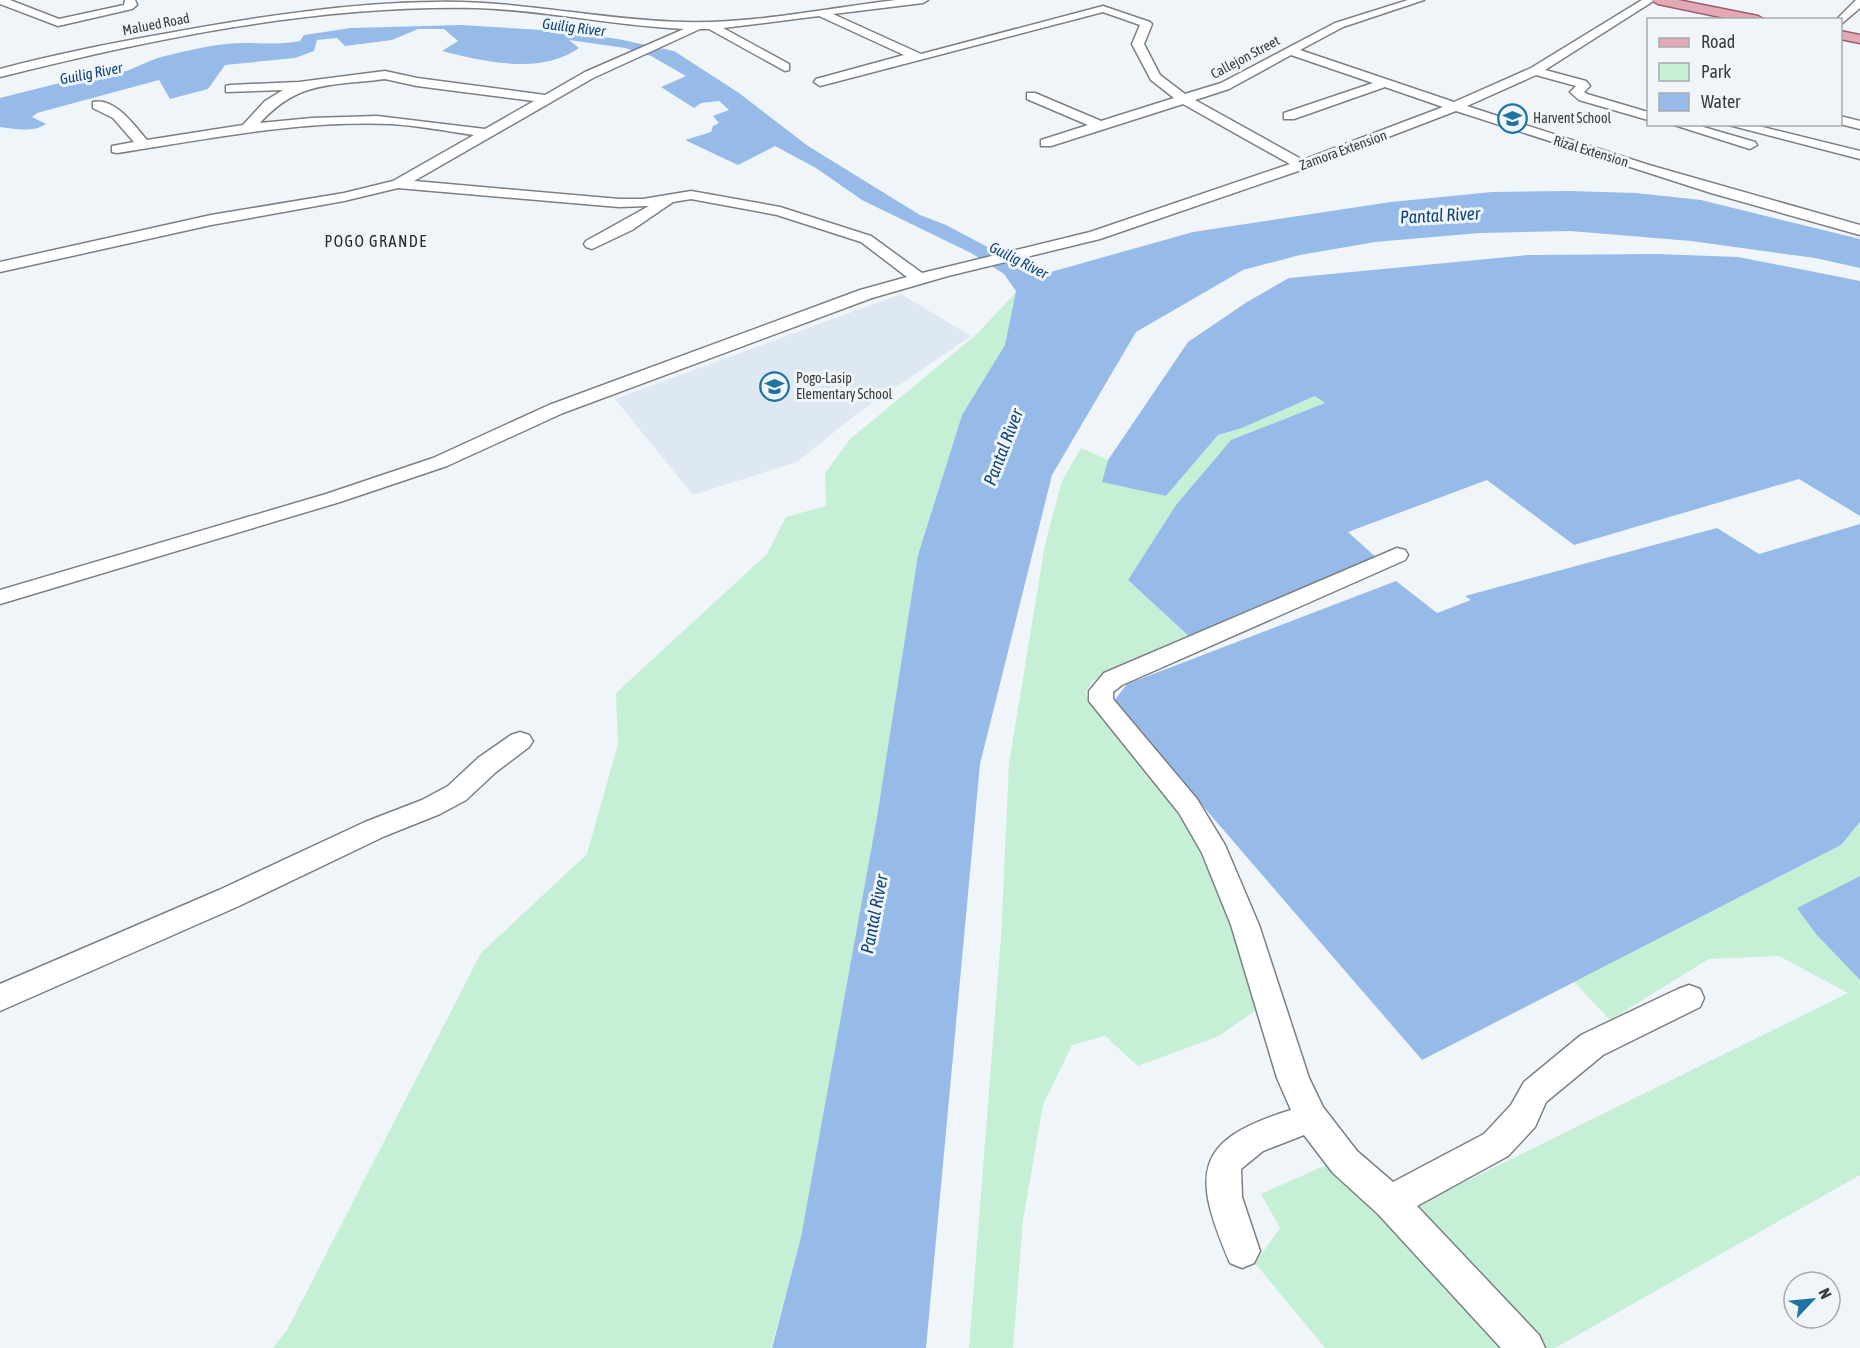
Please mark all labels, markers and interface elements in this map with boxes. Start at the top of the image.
street label: Malued Road [121,10,191,38]
water label: Guilig River [541,15,607,39]
legend [1647,18,1842,126]
text: Road [1701,31,1735,52]
street label: Callejon Street [1208,32,1282,82]
water label: Guilig River [58,58,124,87]
text: Park [1701,61,1731,82]
text: Water [1701,91,1741,112]
school or university icon: Harvent School [1496,102,1528,134]
place label: Harvent School [1533,110,1612,126]
street label: Zamora Extension [1297,127,1389,173]
street label: Rizal Extension [1552,132,1630,170]
water label: Pantal River [1399,202,1481,228]
district label: POGO GRANDE [324,232,428,250]
water label: Guilig River [987,238,1052,282]
school or university icon: Pogo-Lasip Elementary School [759,370,791,402]
place label: Pogo-Lasip Elementary School [796,370,892,402]
water label: Pantal River [979,405,1027,488]
water label: Pantal River [856,872,892,955]
north arrow [1782,1270,1842,1330]
text: N [1815,1285,1836,1302]

